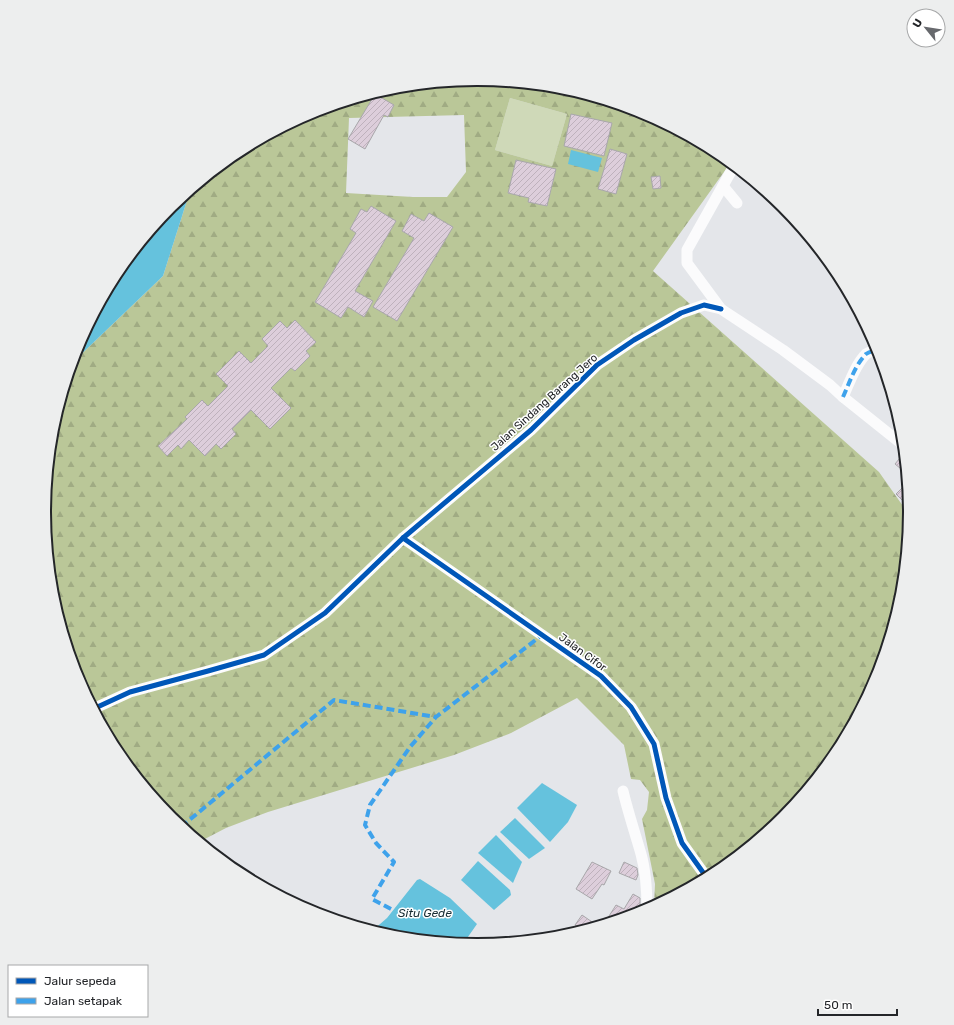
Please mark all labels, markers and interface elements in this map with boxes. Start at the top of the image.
north arrow [906,8,946,48]
text: U [910,17,925,30]
street label: Jalan Sindang Barang Jero [488,351,600,454]
street label: Jalan Cifor [556,631,610,675]
water label: Situ Gede [398,906,452,920]
legend [8,965,148,1017]
text: Jalur sepeda [44,974,116,988]
scale bar [818,991,897,1017]
text: Jalan setapak [44,994,123,1008]
text: 50 m [824,998,852,1012]

